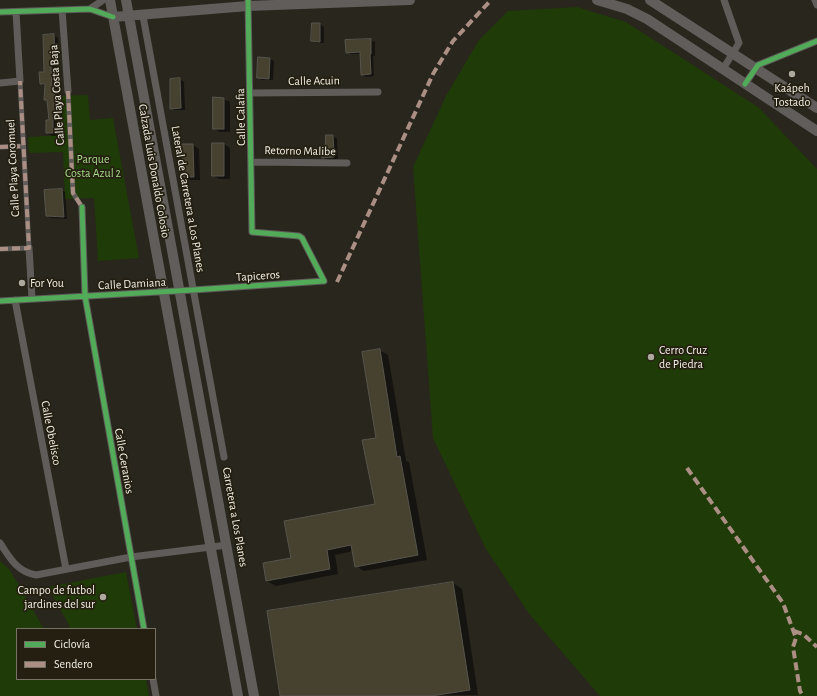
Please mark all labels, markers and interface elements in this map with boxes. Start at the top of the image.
street label: Calle Playa Costa Baja [46,44,68,146]
marker: Kaápeh Tostado [787,69,797,79]
street label: Calle Acuin [288,73,340,89]
place label: Kaápeh Tostado [774,81,810,109]
street label: Calle Calafia [233,88,249,146]
street label: Calzada Luis Donaldo Colosio [135,103,173,239]
street label: Calle Playa Coromuel [3,119,23,217]
street label: Lateral de Carretera a Los Planes [168,125,208,273]
street label: Retorno Malibe [264,143,336,159]
park label: Parque Costa Azul 2 [65,152,121,180]
street label: Tapiceros [236,267,280,285]
street label: Calle Damiana [98,275,166,293]
place label: For You [30,276,64,290]
marker: For You [17,278,27,288]
place label: Cerro Cruz de Piedra [659,343,707,371]
marker: Cerro Cruz de Piedra [646,352,656,362]
street label: Calle Obelisco [38,400,64,466]
street label: Calle Geranios [111,427,137,495]
street label: Carretera a Los Planes [219,466,251,568]
place label: Campo de futbol jardines del sur [17,583,95,611]
marker: Campo de futbol jardines del sur [98,592,108,602]
legend [16,628,156,680]
text: Ciclovía [54,638,90,650]
text: Sendero [54,658,93,670]

